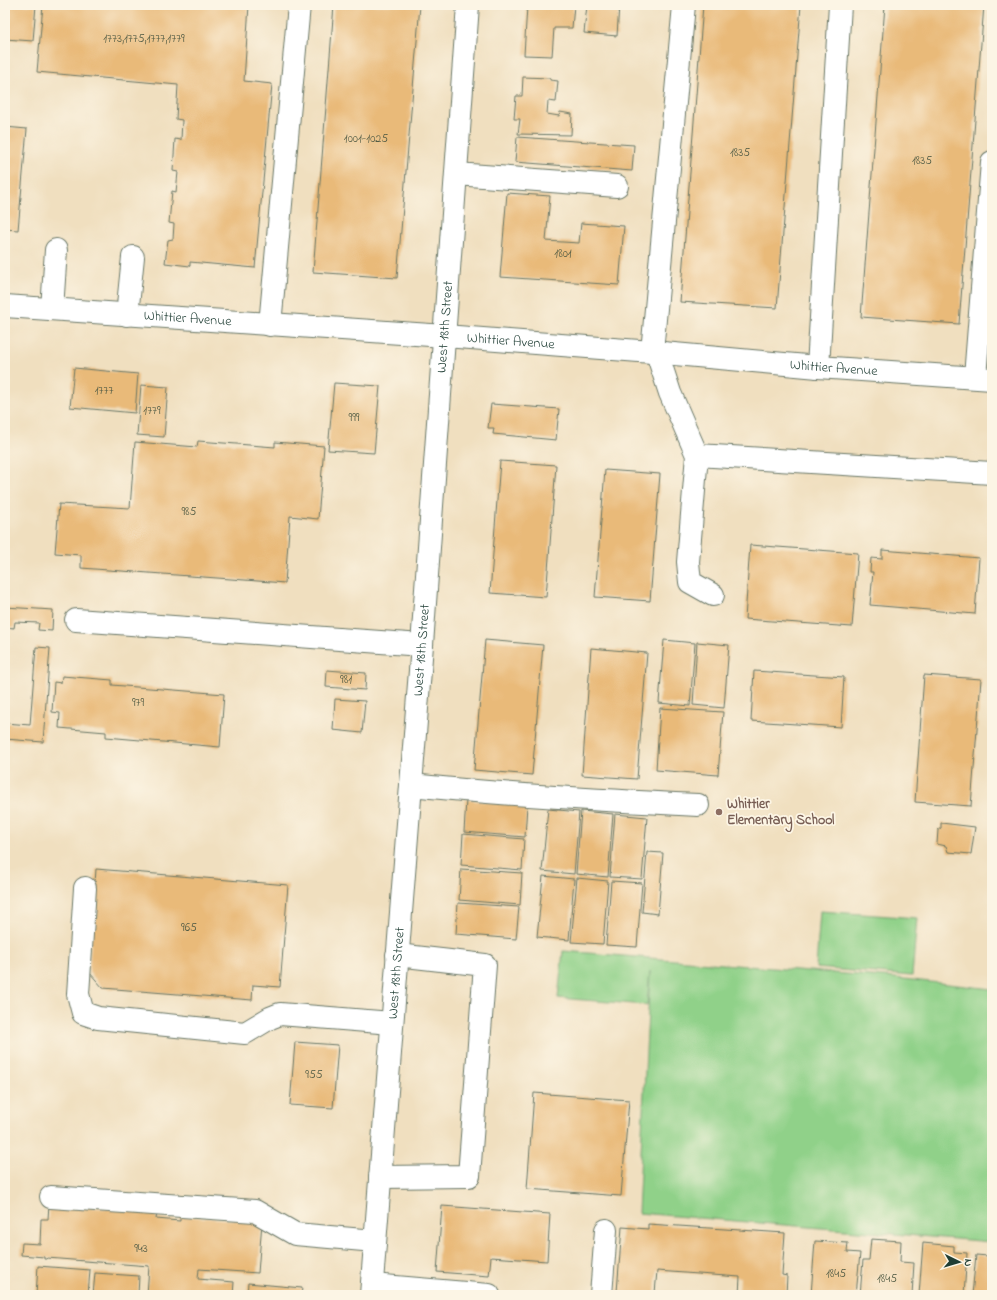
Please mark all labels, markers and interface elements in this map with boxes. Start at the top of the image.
house number: 1773,1775,1777,1779 [103,30,185,48]
house number: 1001-1025 [344,130,388,148]
house number: 1835 [730,144,750,162]
house number: 1835 [912,152,932,170]
house number: 1801 [554,245,572,263]
street label: West 18th Street [431,280,459,374]
street label: Whittier Avenue [143,305,233,332]
street label: Whittier Avenue [466,327,556,355]
street label: Whittier Avenue [789,354,879,382]
house number: 1777 [95,382,113,400]
house number: 1779 [143,402,161,420]
house number: 999 [349,409,360,427]
house number: 985 [182,503,197,521]
street label: West 18th Street [408,603,435,697]
house number: 981 [340,671,352,689]
house number: 979 [132,694,144,712]
place label: Whittier Elementary School [727,794,835,833]
marker: Whittier Elementary School [714,807,724,817]
house number: 965 [181,919,197,937]
street label: West 18th Street [382,926,410,1020]
house number: 955 [305,1066,323,1084]
house number: 943 [134,1240,148,1258]
north arrow [939,1242,979,1282]
text: N [960,1258,976,1267]
house number: 1845 [826,1265,846,1283]
house number: 1845 [877,1270,897,1288]

